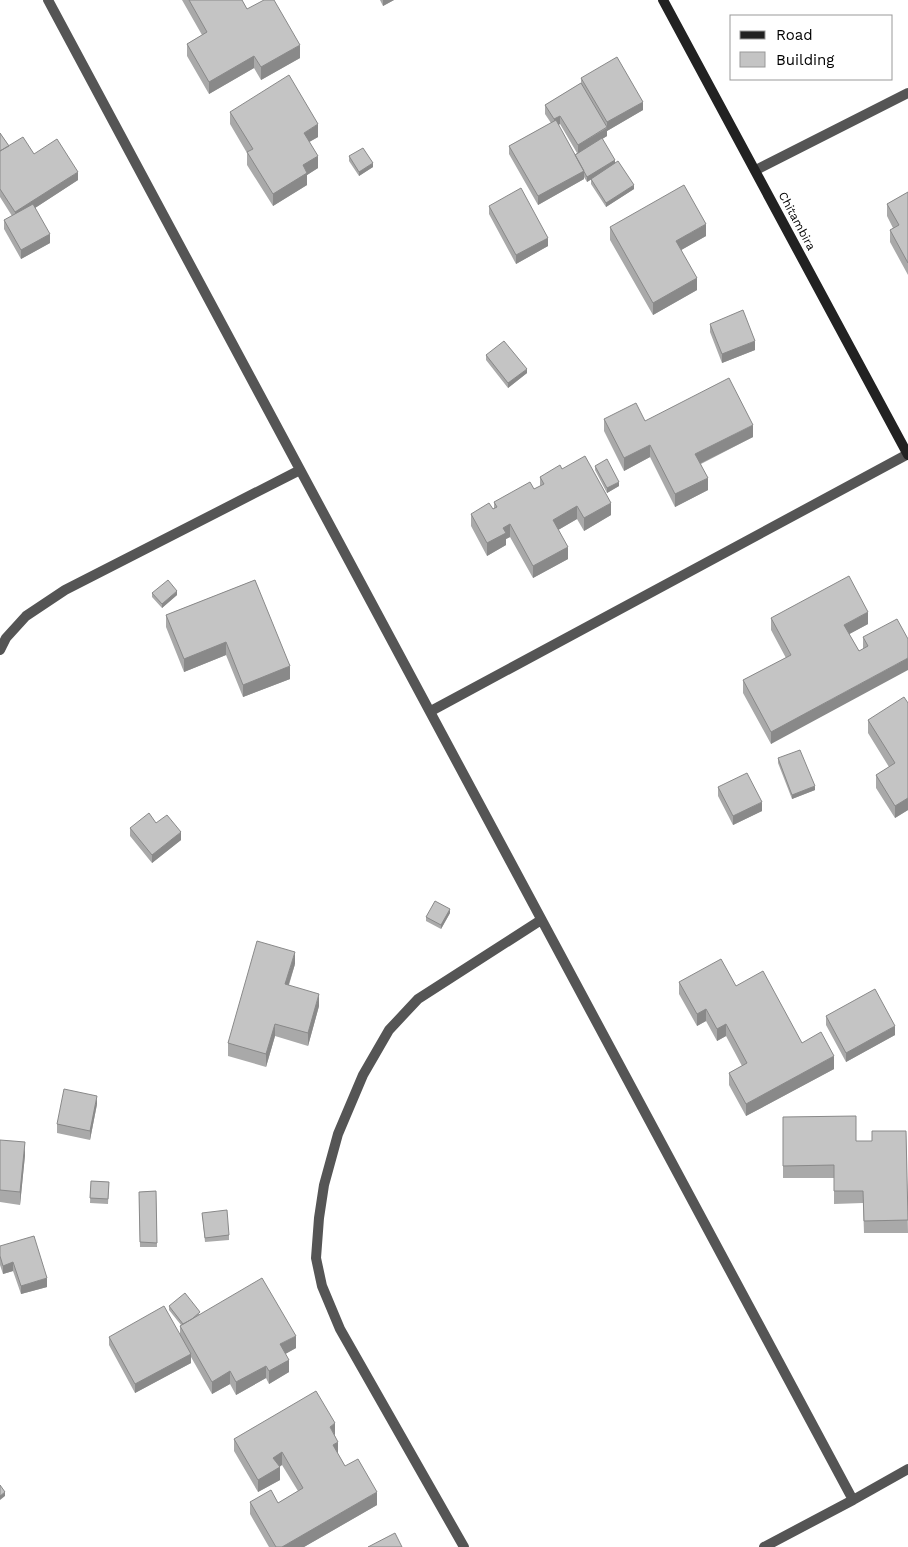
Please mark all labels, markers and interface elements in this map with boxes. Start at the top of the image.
legend [730,15,893,80]
text: Road [776,26,813,44]
text: Building [776,51,834,69]
street label: Chitambira [776,189,818,253]

